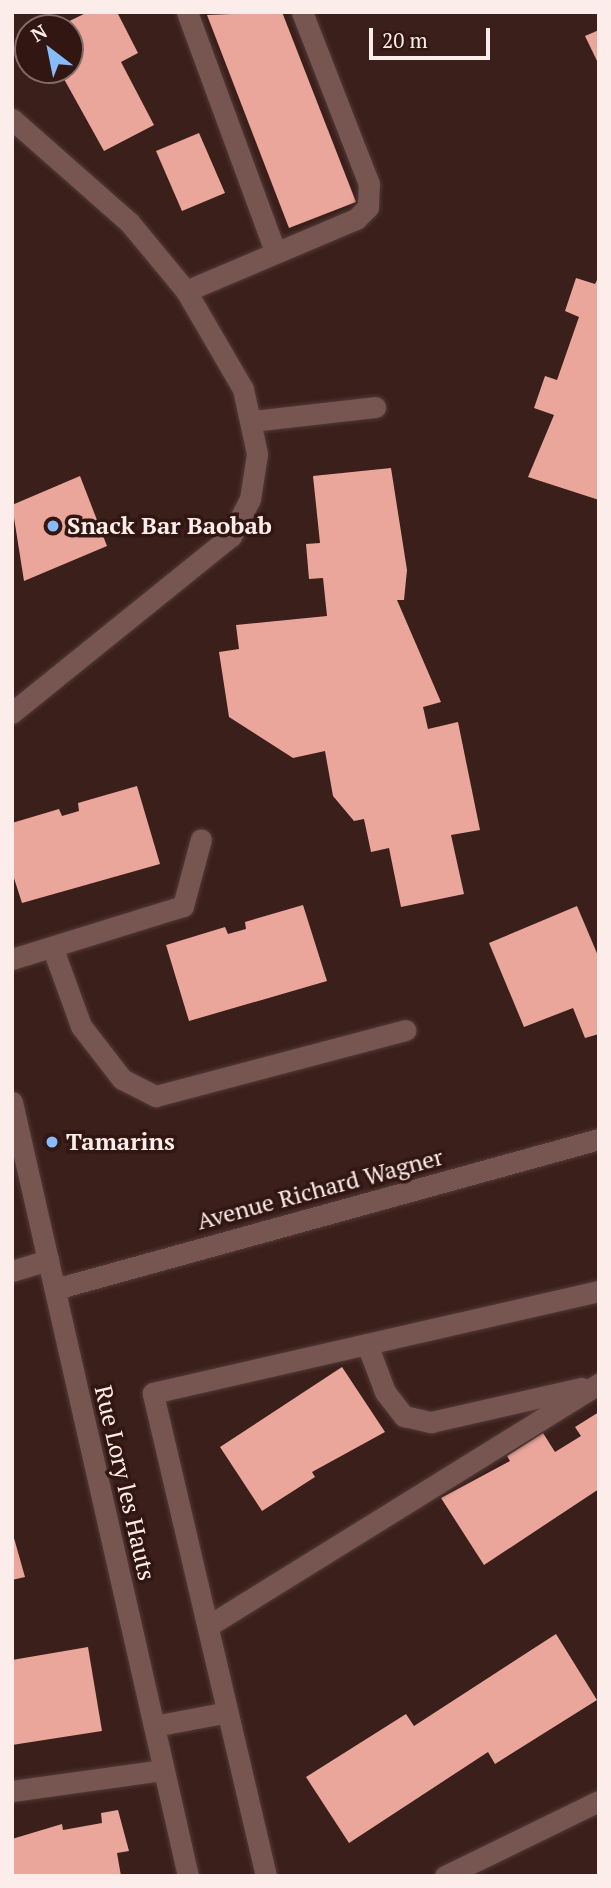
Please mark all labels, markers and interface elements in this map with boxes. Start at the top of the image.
north arrow [14,14,84,84]
scale bar [373,14,494,58]
text: N [26,18,51,47]
text: 20 m [382,26,428,54]
place label: Snack Bar Baobab [67,512,272,540]
marker: Snack Bar Baobab [45,518,61,534]
place label: Tamarins [66,1128,175,1156]
marker: Tamarins [44,1134,60,1150]
street label: Avenue Richard Wagner [194,1142,446,1236]
street label: Rue Lory les Hauts [89,1383,161,1583]

